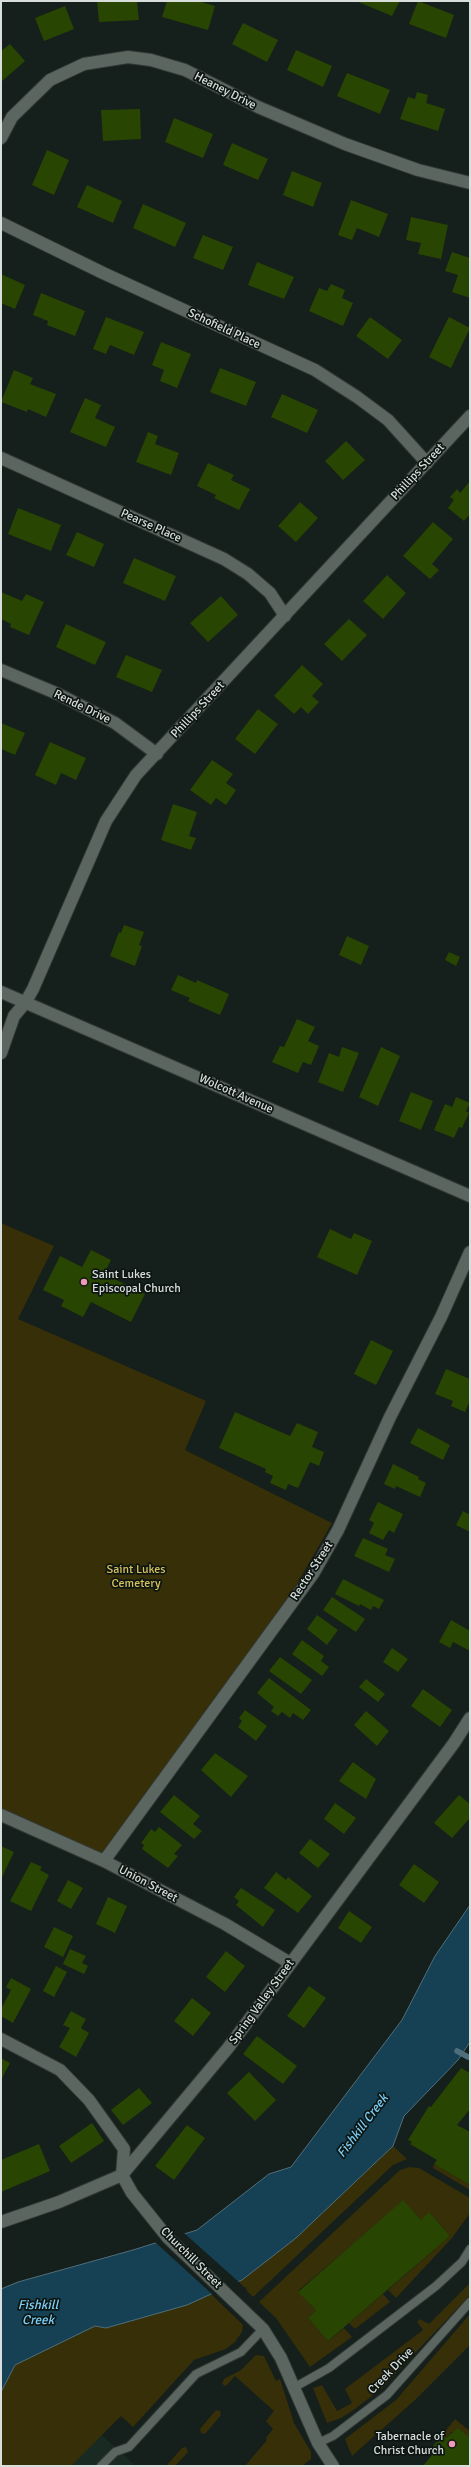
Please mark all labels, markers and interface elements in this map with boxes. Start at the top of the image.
street label: Heaney Drive [192,69,258,113]
street label: Schofield Place [185,306,263,352]
street label: Phillips Street [388,441,448,503]
street label: Pearse Place [118,506,184,546]
street label: Phillips Street [168,679,228,741]
street label: Rende Drive [51,687,113,727]
street label: Wolcott Avenue [197,1071,275,1117]
place label: Saint Lukes Episcopal Church [92,1268,181,1296]
marker: Saint Lukes Episcopal Church [79,1277,89,1287]
street label: Rector Street [288,1539,336,1603]
park label: Saint Lukes Cemetery [107,1563,165,1591]
street label: Union Street [116,1862,180,1906]
street label: Spring Valley Street [226,1957,298,2047]
water label: Fishkill Creek [334,2091,392,2161]
street label: Churchill Street [157,2224,225,2292]
water label: Fishkill Creek [18,2298,58,2329]
street label: Creek Drive [365,2345,417,2397]
place label: Tabernacle of Christ Church [374,2430,444,2458]
marker: Tabernacle of Christ Church [447,2439,457,2449]

